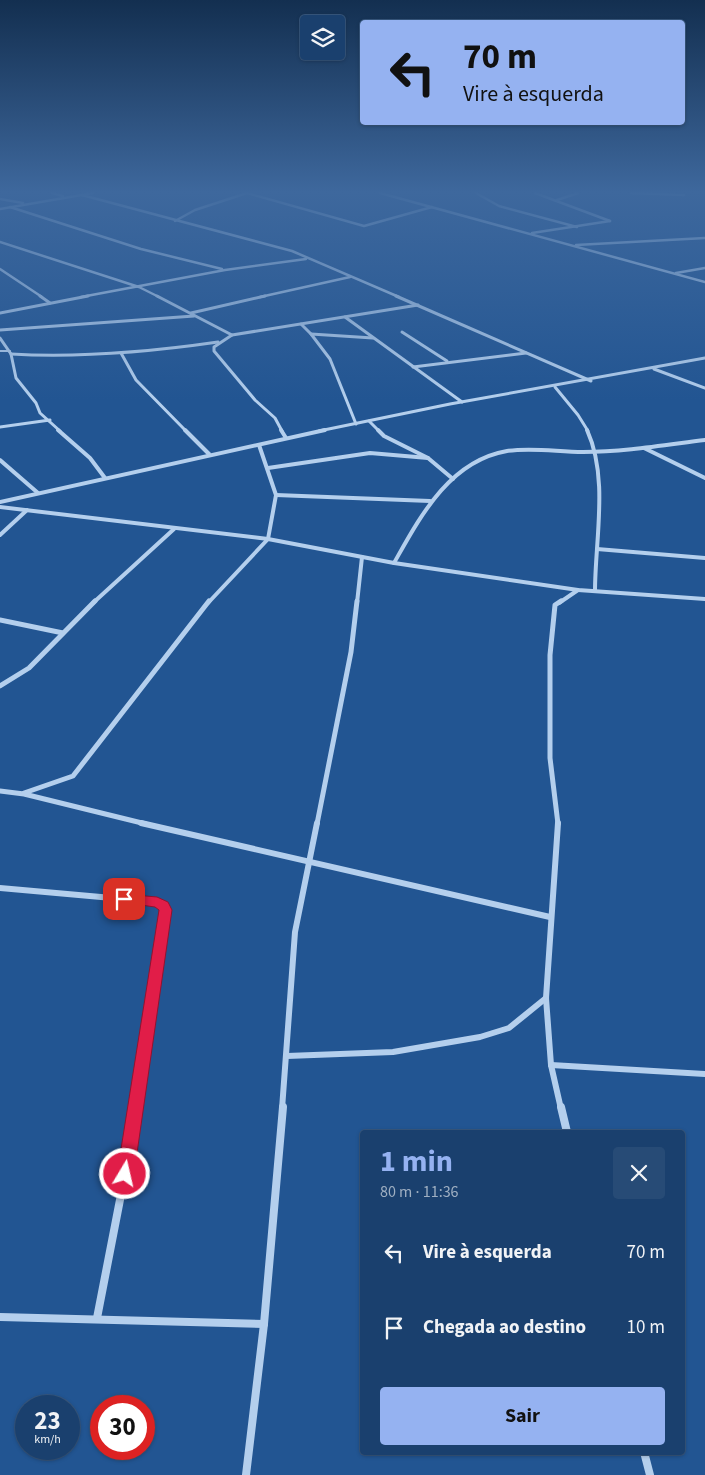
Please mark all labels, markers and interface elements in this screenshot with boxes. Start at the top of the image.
map controls [300,15,345,60]
button: layers [300,15,345,60]
text: 70 m [463,32,537,82]
icon: left [380,40,445,105]
text: Vire à esquerda [463,78,604,110]
pin [103,878,145,920]
icon: arrive [110,885,138,913]
text: 1 min [380,1140,453,1183]
position arrow [98,1147,150,1199]
button: close [613,1147,665,1199]
text: 80 m · 11:36 [380,1181,459,1203]
icon: left [380,1239,408,1267]
text: Vire à esquerda [423,1239,552,1266]
text: 70 m [627,1239,665,1266]
icon: arrive [380,1314,408,1342]
text: Chegada ao destino [423,1314,586,1341]
text: 10 m [627,1314,665,1341]
button: Sair [380,1387,665,1445]
speed limit sign: 30 [90,1395,155,1460]
text: 23 [34,1403,61,1439]
text: km/h [34,1431,61,1448]

